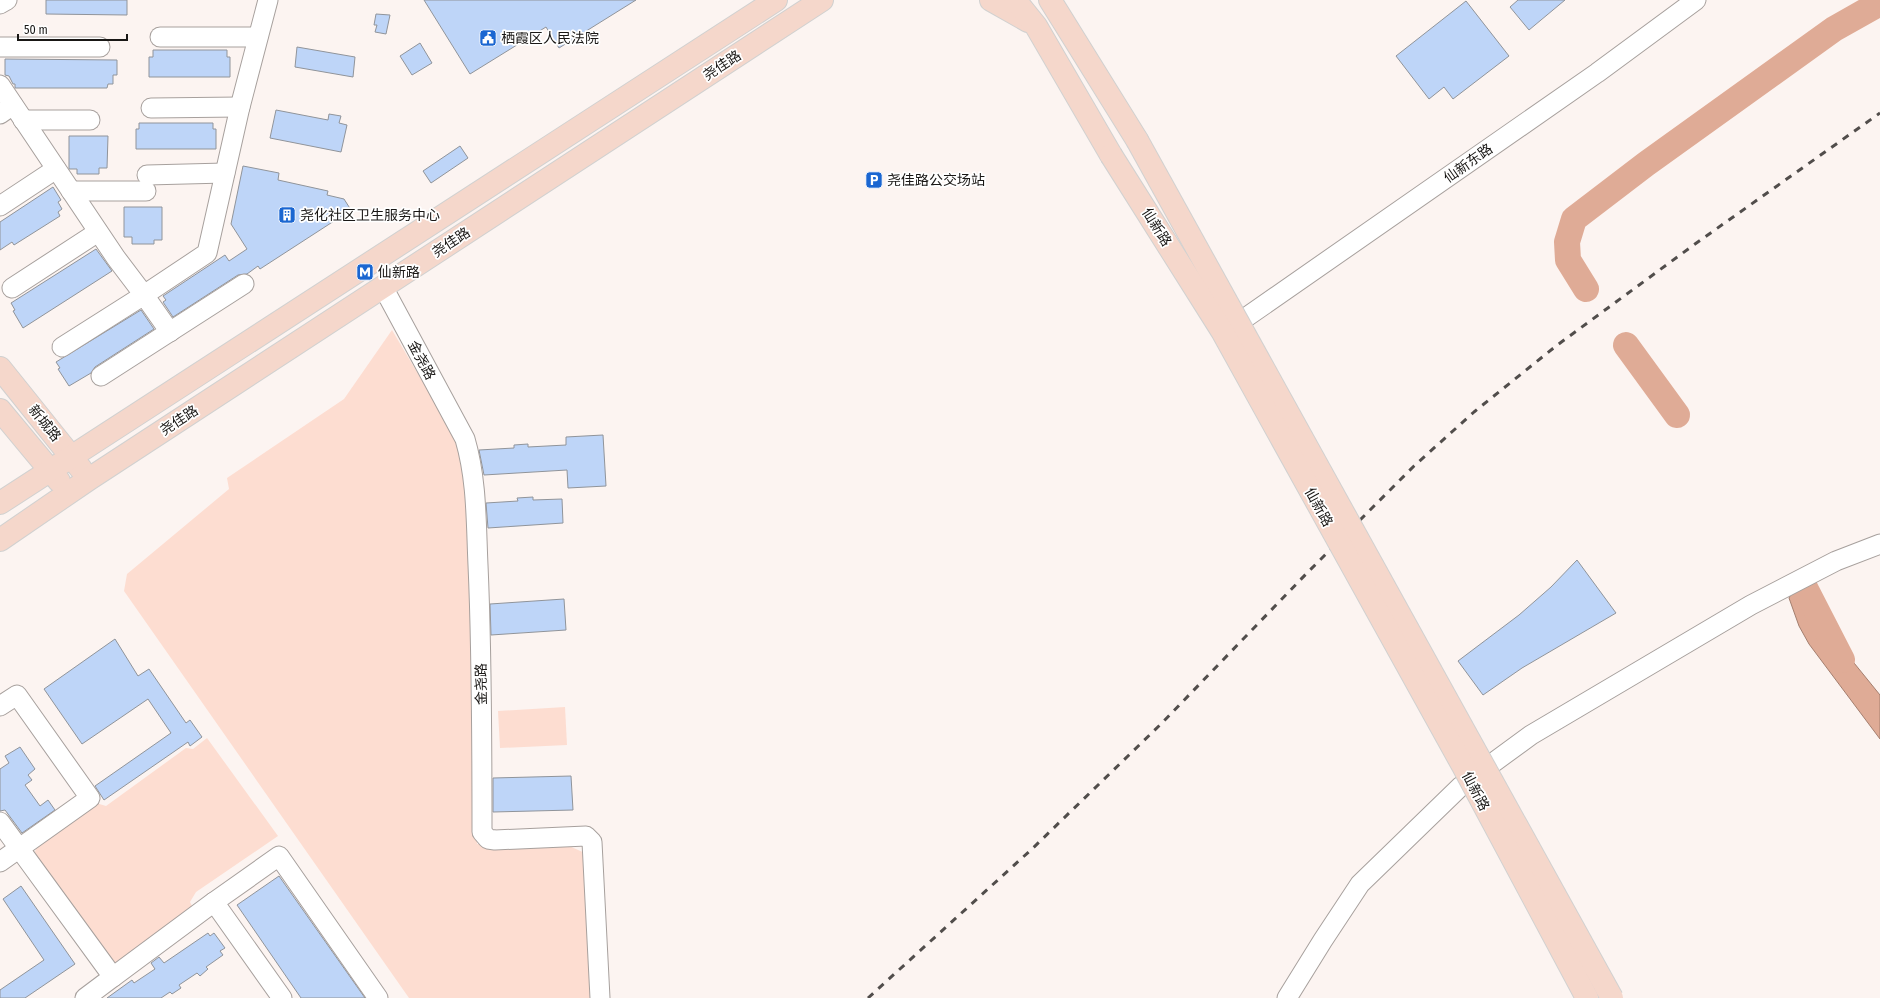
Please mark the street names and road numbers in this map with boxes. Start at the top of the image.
street label: 尧佳路 [700,47,745,84]
street label: 仙新东路 [1440,140,1496,186]
street label: 仙新路 [1138,205,1175,250]
street label: 尧佳路 [429,224,474,261]
street label: 金尧路 [404,338,439,383]
street label: 新城路 [25,402,64,445]
street label: 尧佳路 [157,402,202,439]
street label: 仙新路 [1301,485,1336,530]
street label: 金尧路 [473,663,490,705]
street label: 仙新路 [1458,769,1493,814]

